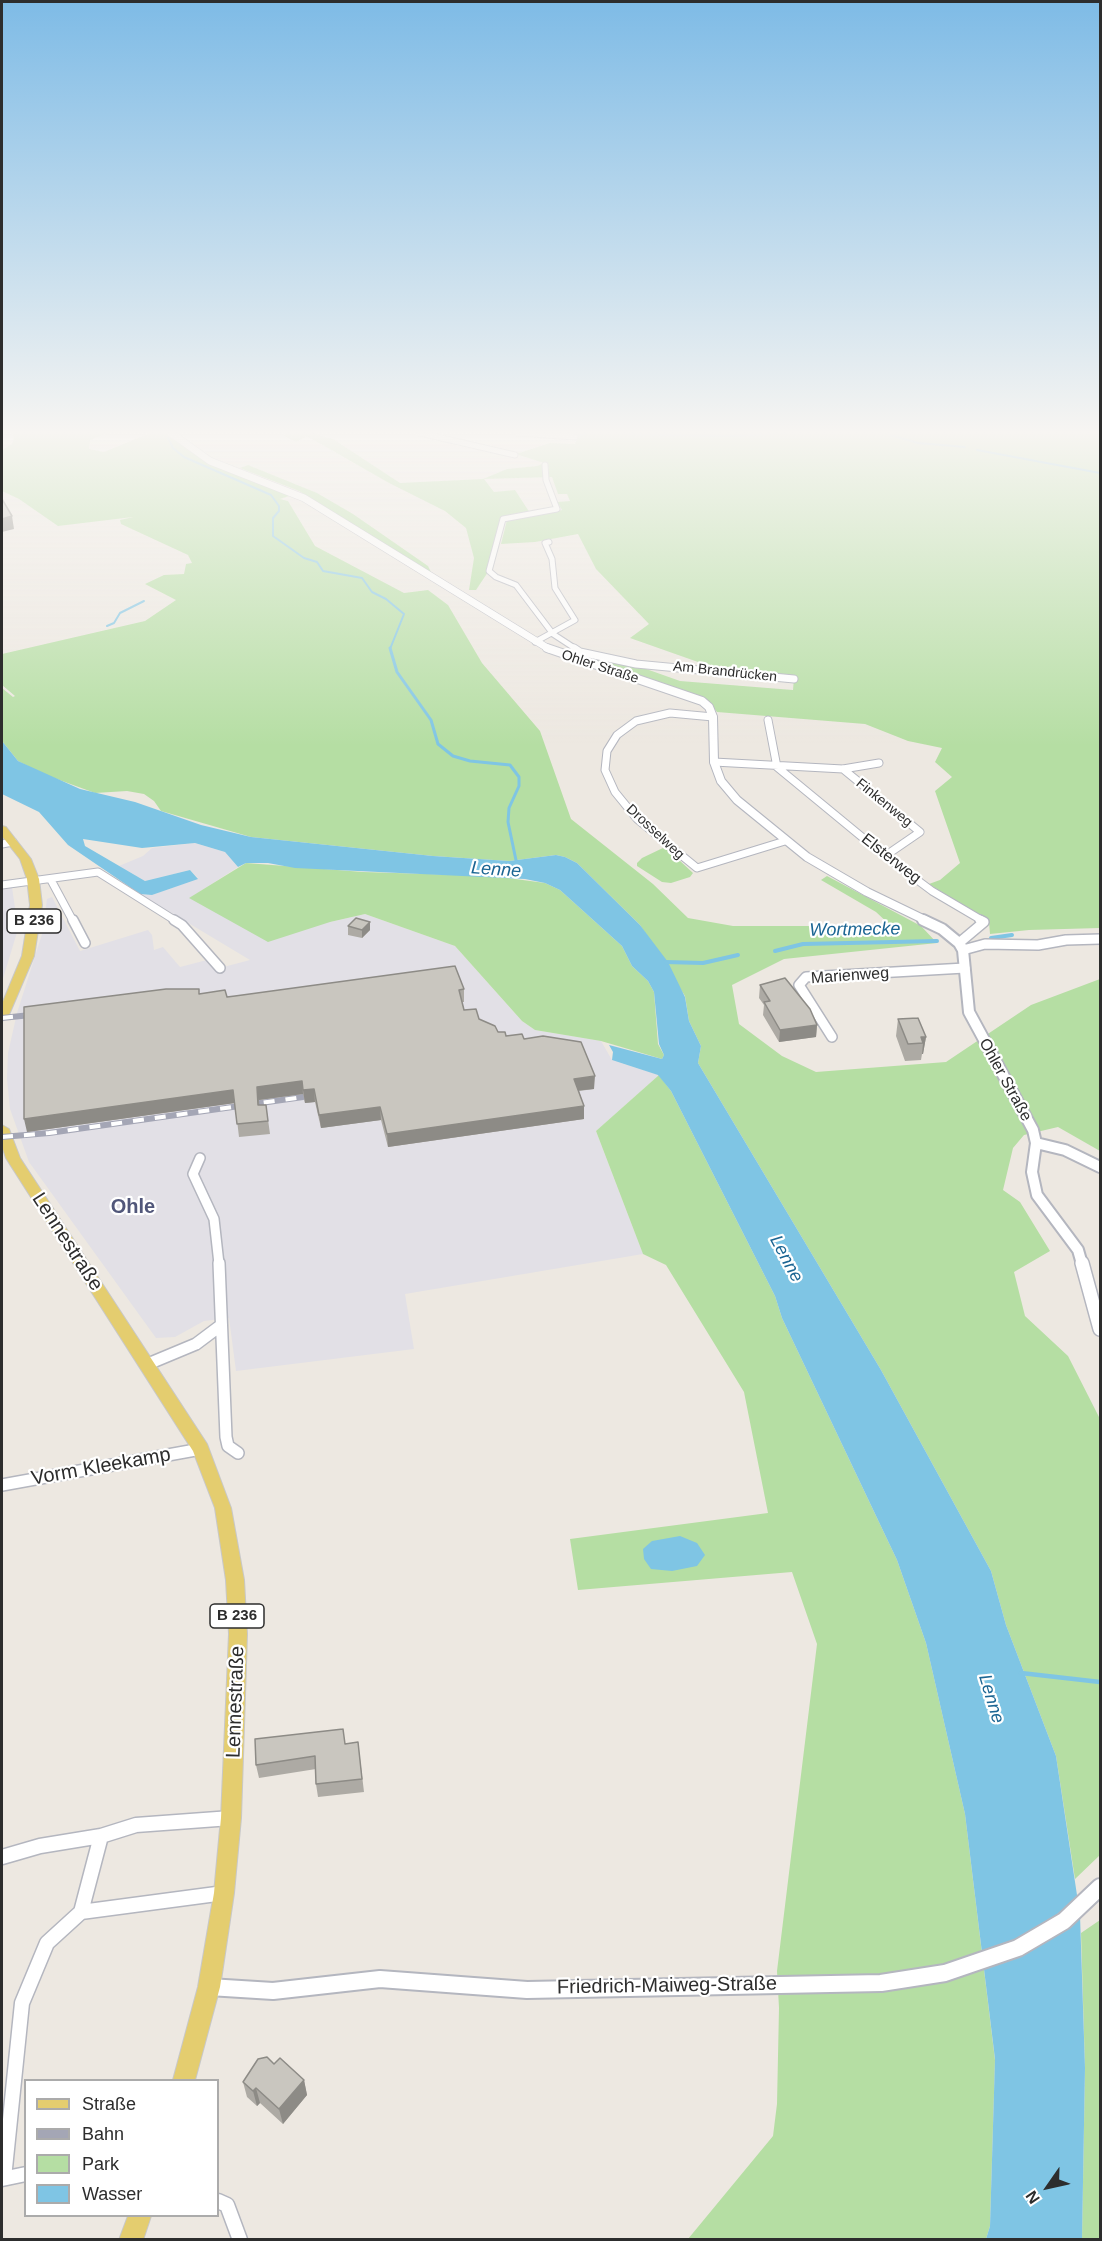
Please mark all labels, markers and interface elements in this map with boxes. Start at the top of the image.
street label: Ohler Straße [559,647,641,687]
street label: Am Brandrücken [672,658,778,686]
street label: Finkenweg [852,775,916,831]
street label: Drosselweg [623,801,687,863]
street label: Elsterweg [857,830,925,888]
water label: Lenne [470,857,522,883]
road number: B 236 [7,909,61,933]
water label: Wortmecke [809,918,901,942]
street label: Marienweg [810,964,890,988]
street label: Ohler Straße [974,1035,1036,1125]
street label: Lennestraße [26,1188,108,1296]
district label: Ohle [111,1195,155,1219]
water label: Lenne [765,1232,807,1286]
street label: Vorm Kleekamp [29,1443,173,1491]
road number: B 236 [210,1604,264,1628]
street label: Lennestraße [222,1645,250,1759]
water label: Lenne [973,1672,1009,1726]
street label: Friedrich-Maiweg-Straße [557,1972,777,2000]
legend [24,2079,219,2217]
text: Straße [82,2094,136,2114]
text: Bahn [82,2124,124,2144]
text: Park [82,2154,119,2174]
north arrow [1018,2157,1078,2217]
text: Wasser [82,2184,142,2204]
text: N [1022,2188,1043,2207]

